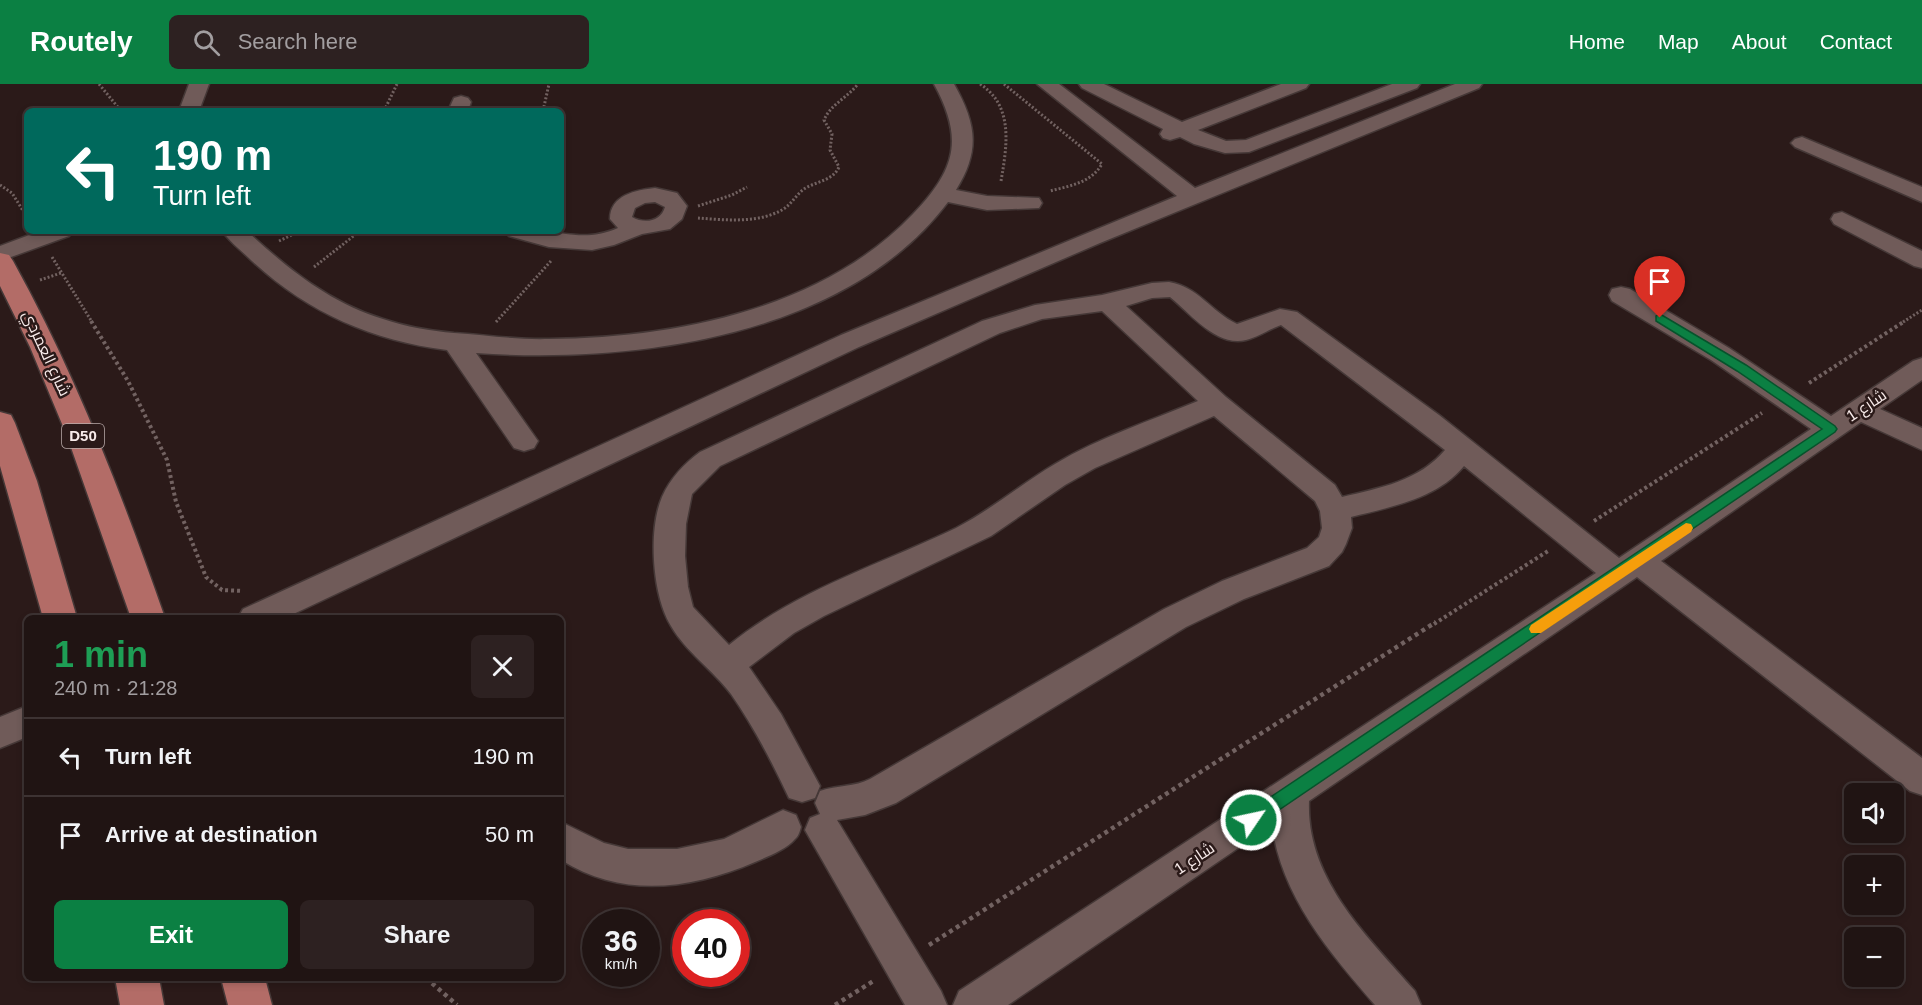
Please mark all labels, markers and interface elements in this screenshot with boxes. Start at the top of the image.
search box [169,15,589,69]
text: Routely [30,26,133,57]
icon: search [190,26,223,59]
text: Search here [238,29,358,54]
text: Home [1569,30,1625,53]
text: Map [1658,30,1699,53]
text: About [1732,30,1787,53]
text: Contact [1820,30,1892,53]
icon: left [54,132,132,210]
text: 190 m [153,132,272,179]
text: Turn left [153,181,251,211]
pin [1634,256,1685,318]
icon: arrive [1643,265,1676,298]
street label: شارع العمردي [15,308,74,401]
street label: شارع 1 [1843,386,1891,427]
road number: D50 [62,424,104,448]
text: 1 min [54,634,148,675]
button: close [471,635,534,698]
text: 240 m · 21:28 [54,677,177,699]
icon: left [54,741,87,774]
text: Turn left [105,744,191,769]
text: 190 m [473,744,534,769]
map controls [1844,783,1904,987]
button: sound [1844,783,1904,843]
position arrow [1219,788,1283,852]
icon: arrive [54,819,87,852]
text: Arrive at destination [105,822,318,847]
text: 50 m [485,822,534,847]
street label: شارع 1 [1171,839,1219,880]
button: + [1844,855,1904,915]
button: Exit [54,900,288,969]
button: Share [300,900,534,969]
speed limit sign: 40 [672,909,750,987]
text: 36 [604,924,638,957]
button: − [1844,927,1904,987]
text: km/h [605,955,637,972]

